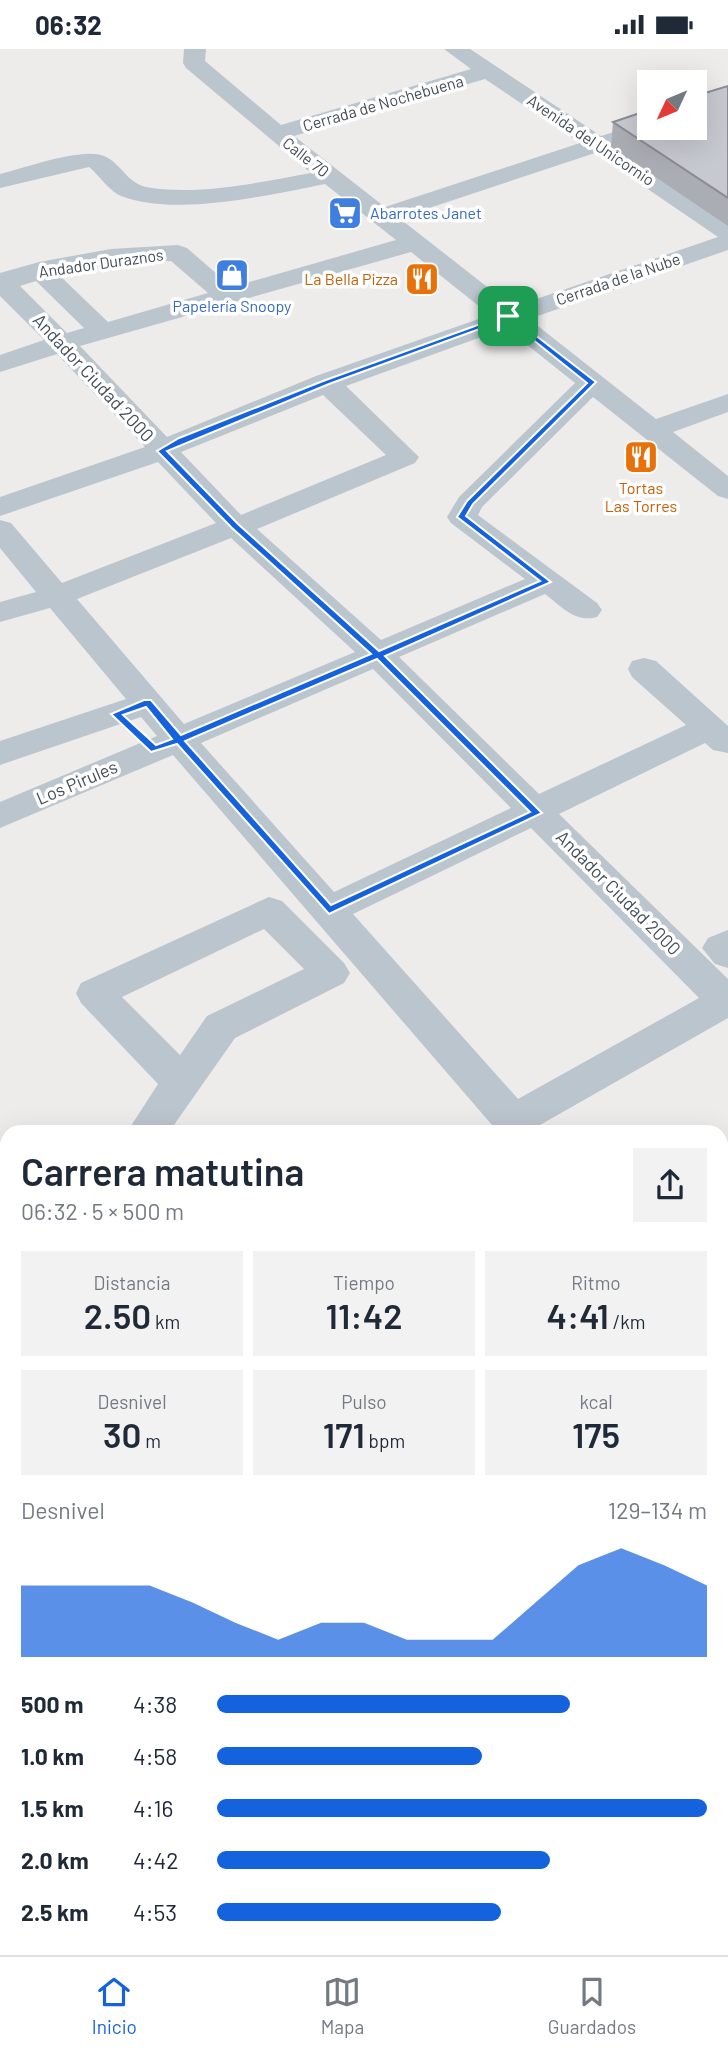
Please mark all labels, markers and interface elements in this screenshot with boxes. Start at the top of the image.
text: 06:32 [35,9,102,40]
street label: Cerrada de Nochebuena [300,70,465,135]
north arrow [637,70,707,140]
map controls [637,70,707,140]
street label: Avenida del Unicornio [524,90,659,189]
street label: Calle 70 [279,133,333,181]
supermarket icon: Abarrotes Janet [326,194,364,232]
place label: Abarrotes Janet [370,203,482,222]
street label: Andador Duraznos [37,244,165,281]
street label: Cerrada de la Nube [553,248,682,309]
shop icon: Papelería Snoopy [213,256,251,294]
restaurant icon: La Bella Pizza [403,260,441,298]
place label: La Bella Pizza [304,269,398,288]
pin [478,286,538,346]
place label: Papelería Snoopy [172,296,292,315]
icon: arrive [489,297,527,335]
street label: Andador Ciudad 2000 [29,309,159,446]
restaurant icon: Tortas Las Torres [622,438,660,476]
place label: Tortas Las Torres [605,478,677,515]
street label: Los Pirules [33,755,120,809]
street label: Andador Ciudad 2000 [552,825,686,959]
text: Carrera matutina [21,1148,304,1194]
button: share [633,1148,707,1222]
text: 06:32 · 5 × 500 m [21,1197,184,1225]
text: Distancia [94,1271,170,1294]
text: Tiempo [333,1271,395,1294]
text: Ritmo [571,1271,621,1294]
text: 2.50 [84,1294,151,1336]
text: 11:42 [325,1294,403,1336]
text: 4:41 [546,1294,609,1336]
text: km [151,1310,180,1333]
text: /km [609,1310,646,1333]
text: Desnivel [97,1390,167,1413]
text: Pulso [341,1390,387,1413]
text: kcal [579,1390,613,1413]
text: 30 [103,1413,141,1455]
text: 171 [323,1413,365,1455]
text: 175 [572,1413,620,1455]
text: m [141,1429,161,1452]
text: bpm [365,1429,405,1452]
text: Desnivel [21,1496,105,1524]
text: 129–134 m [608,1496,707,1524]
text: 500 m [21,1690,83,1718]
text: 4:38 [133,1690,177,1718]
text: 1.0 km [21,1742,84,1770]
text: 4:58 [133,1742,177,1770]
text: 1.5 km [21,1794,84,1822]
text: 4:16 [133,1794,173,1822]
text: 2.0 km [21,1846,89,1874]
text: 4:42 [133,1846,178,1874]
text: 2.5 km [21,1898,89,1926]
text: 4:53 [133,1898,177,1926]
tab: Inicio [92,1973,137,2038]
tab: Mapa [321,1973,364,2038]
tab: Guardados [548,1973,636,2038]

